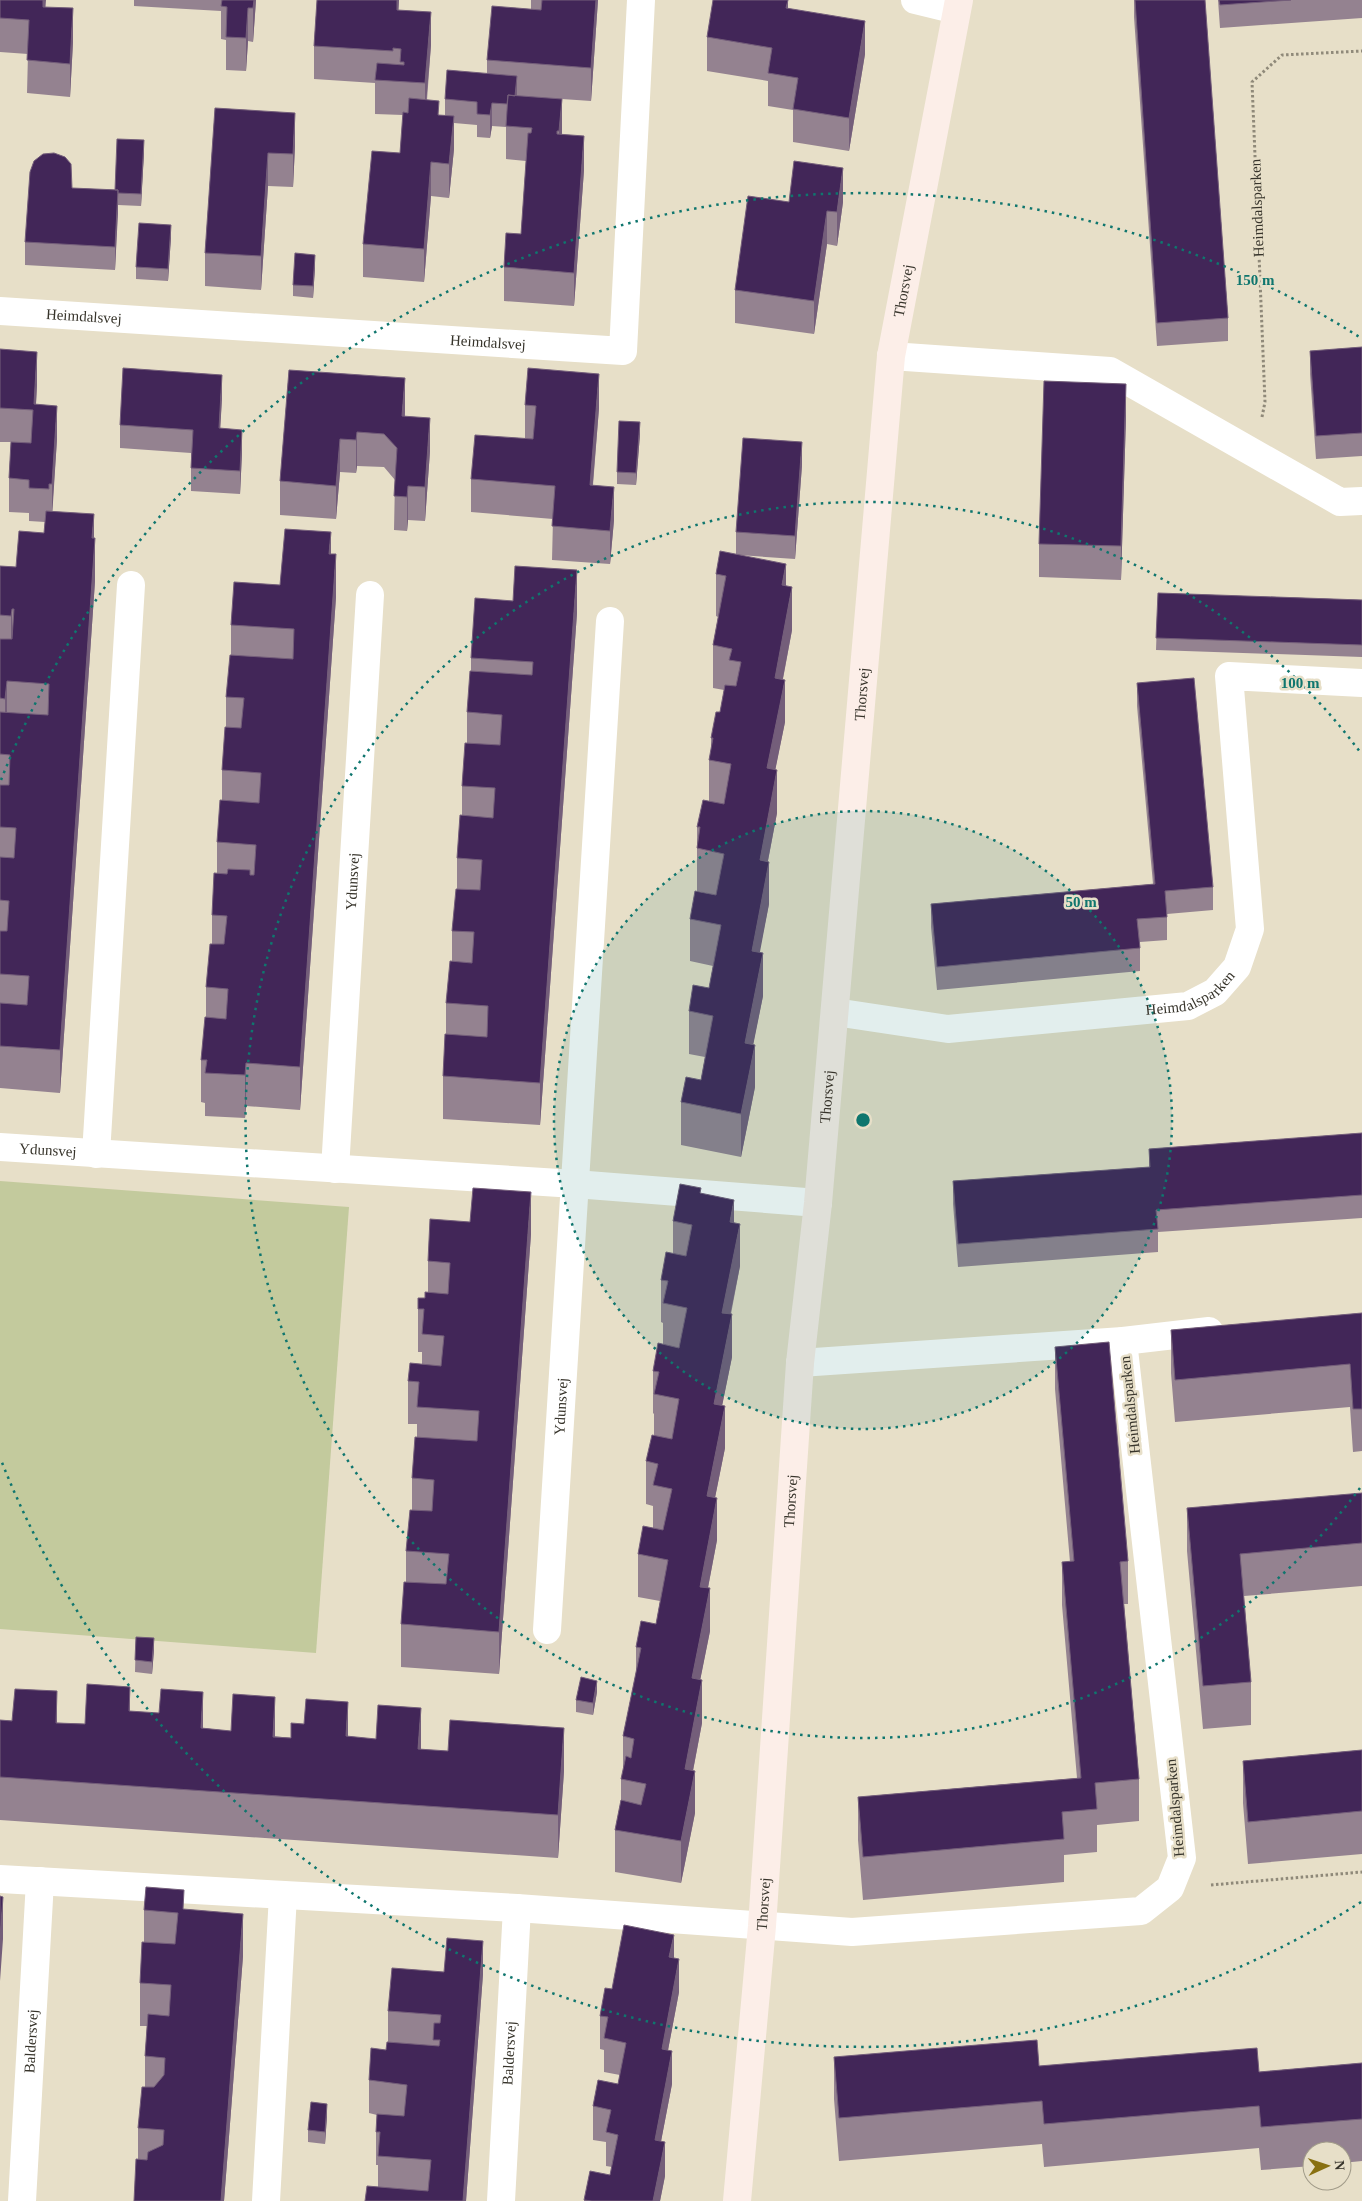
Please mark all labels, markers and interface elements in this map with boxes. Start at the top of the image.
street label: Heimdalsparken [1247,158,1267,257]
street label: Thorsvej [891,263,916,318]
text: 150 m [1236,272,1275,288]
street label: Heimdalsvej [45,306,122,327]
street label: Heimdalsvej [450,332,526,353]
street label: Thorsvej [852,667,872,722]
text: 100 m [1281,675,1320,691]
street label: Ydunsvej [343,852,362,911]
text: 50 m [1065,894,1097,910]
street label: Heimdalsparken [1145,967,1238,1018]
street label: Thorsvej [817,1070,837,1124]
centre of rings [854,1111,872,1129]
street label: Ydunsvej [19,1140,77,1160]
street label: Heimdalsparken [1117,1355,1143,1455]
street label: Ydunsvej [551,1377,571,1436]
street label: Thorsvej [781,1474,800,1528]
street label: Heimdalsparken [1163,1758,1187,1858]
street label: Thorsvej [754,1877,773,1932]
street label: Baldersvej [21,2009,41,2074]
street label: Baldersvej [499,2021,519,2086]
north arrow [1302,2141,1352,2191]
text: N [1332,2160,1347,2171]

